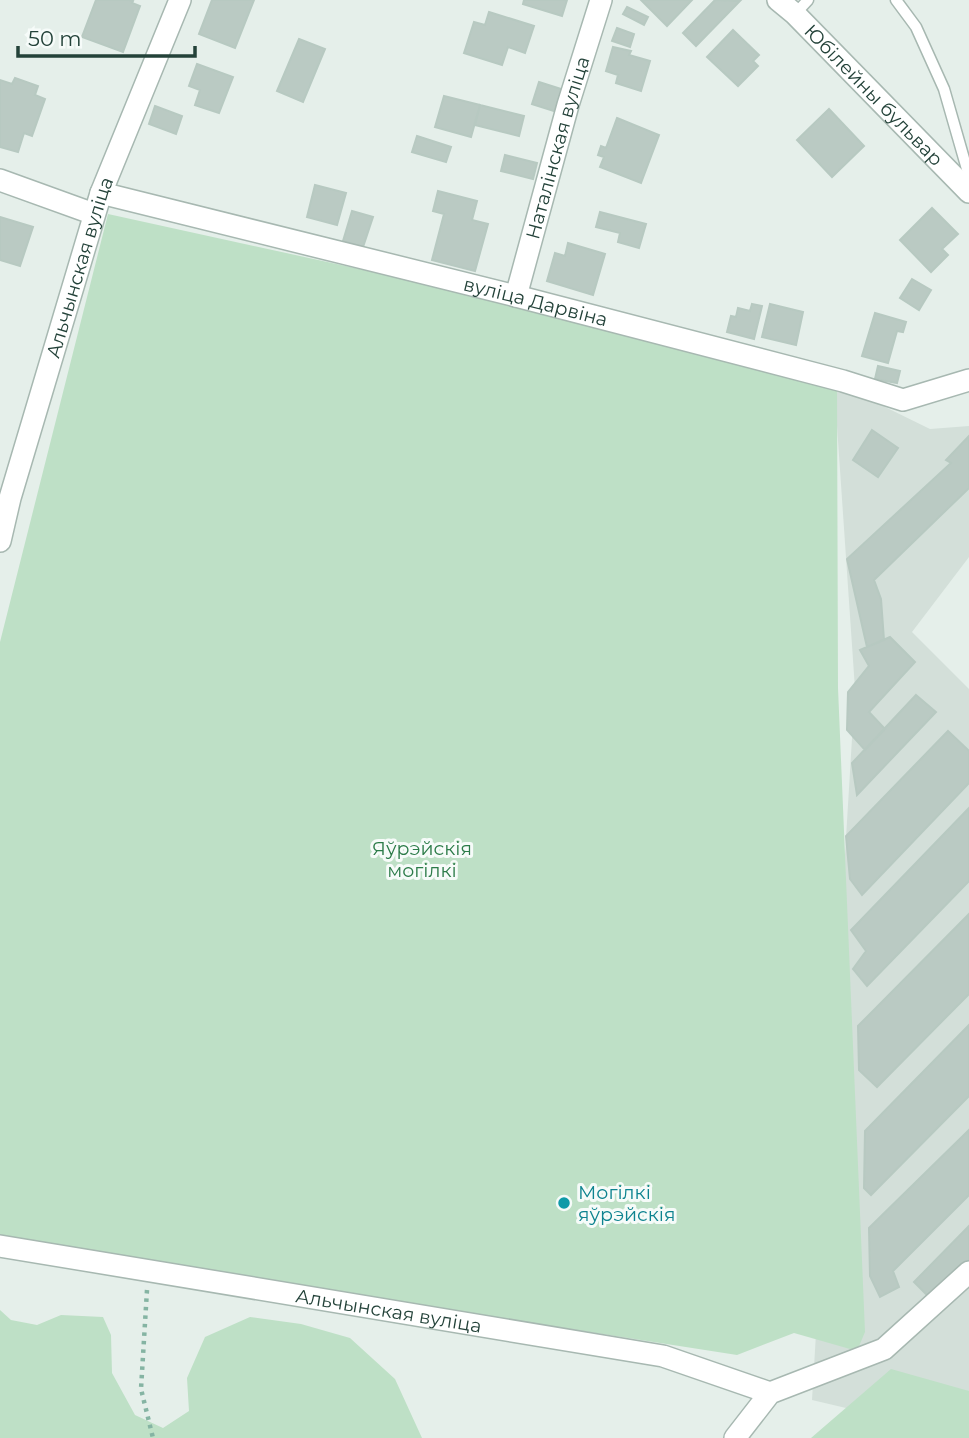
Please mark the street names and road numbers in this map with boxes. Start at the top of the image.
street label: Юбілейны бульвар [799,20,948,171]
street label: Наталінская вуліца [521,54,595,242]
street label: Альчынская вуліца [41,173,118,361]
street label: вуліца Дарвіна [461,272,610,331]
street label: Альчынская вуліца [294,1284,483,1338]

